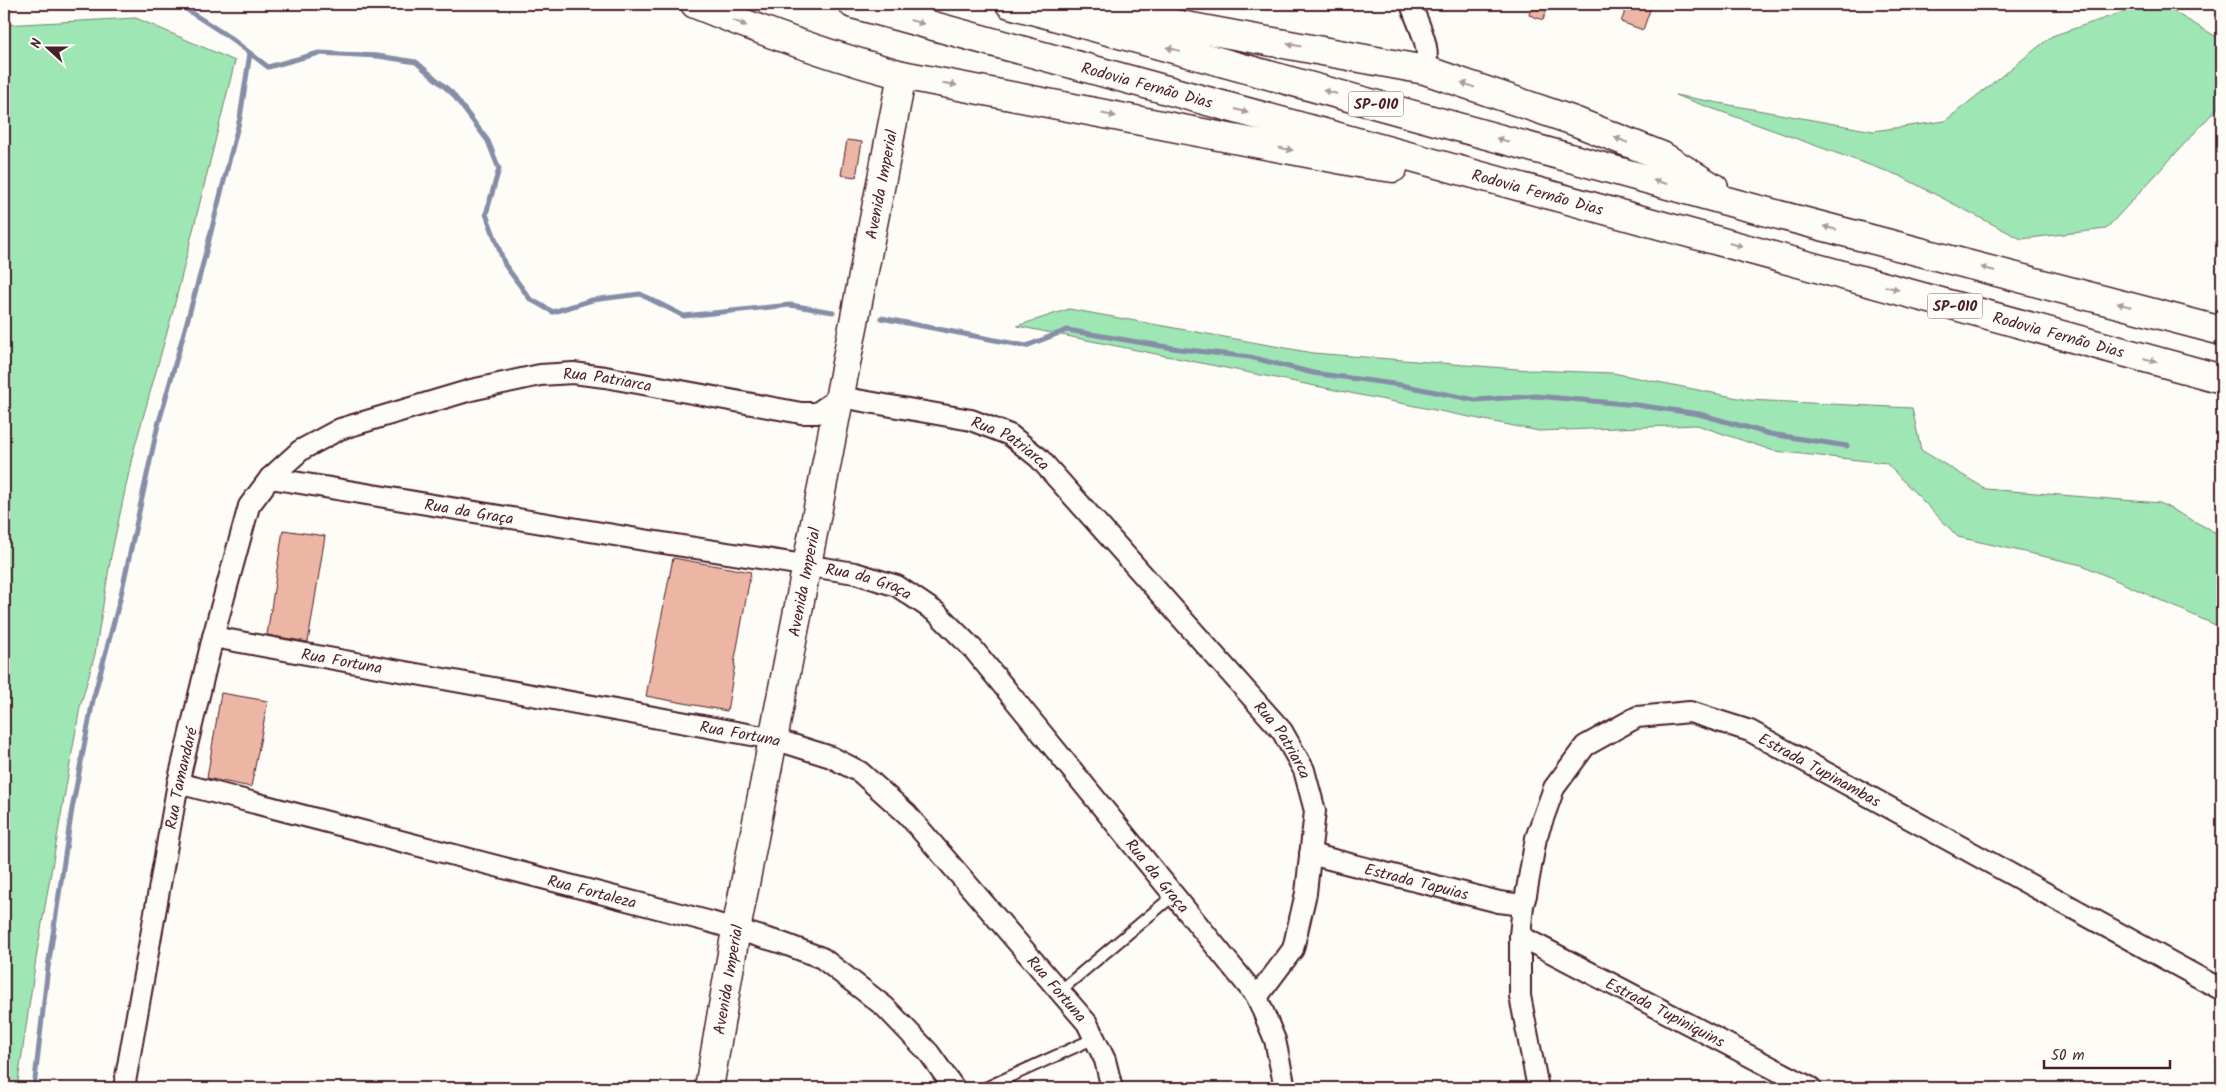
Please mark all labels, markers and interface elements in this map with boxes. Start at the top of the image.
one-way arrow [910,18,925,26]
one-way arrow [733,19,747,27]
north arrow [22,22,72,72]
text: N [25,35,49,52]
one-way arrow [1286,41,1301,49]
one-way arrow [1166,44,1181,52]
street label: Rodovia Fernão Dias [1078,56,1216,116]
one-way arrow [942,80,957,88]
one-way arrow [1461,81,1476,88]
one-way arrow [1322,87,1337,95]
road number: SP-010 [1348,92,1404,116]
one-way arrow [1235,108,1250,116]
one-way arrow [1102,111,1118,119]
street label: Avenida Imperial [859,128,905,241]
one-way arrow [1496,135,1511,143]
one-way arrow [1614,136,1629,143]
one-way arrow [1278,145,1293,153]
street label: Rodovia Fernão Dias [1469,163,1606,223]
one-way arrow [1653,178,1668,186]
one-way arrow [1823,224,1838,232]
one-way arrow [1728,241,1743,249]
one-way arrow [1980,264,1995,272]
one-way arrow [1885,285,1900,293]
road number: SP-010 [1928,294,1982,318]
one-way arrow [2117,300,2132,308]
street label: Rodovia Fernão Dias [1990,306,2127,366]
one-way arrow [2143,356,2158,364]
street label: Rua Patriarca [562,362,654,399]
street label: Rua Patriarca [967,410,1056,477]
street label: Rua da Graça [423,493,516,532]
street label: Avenida Imperial [782,525,828,639]
street label: Rua da Graça [823,558,917,607]
street label: Rua Fortuna [299,642,384,682]
street label: Rua Patriarca [1247,696,1317,782]
street label: Rua Fortuna [698,715,784,754]
street label: Rua Tamandaré [159,724,205,831]
street label: Estrada Tupinambas [1753,727,1885,815]
street label: Rua da Graça [1118,833,1195,919]
street label: Estrada Tapuias [1361,857,1471,908]
street label: Rua Fortaleza [544,869,639,916]
street label: Avenida Imperial [707,923,751,1037]
street label: Rua Fortuna [1020,950,1092,1029]
street label: Estrada Tupiniquins [1601,972,1729,1055]
scale bar [2044,1037,2170,1069]
text: 50 m [2051,1044,2085,1068]

